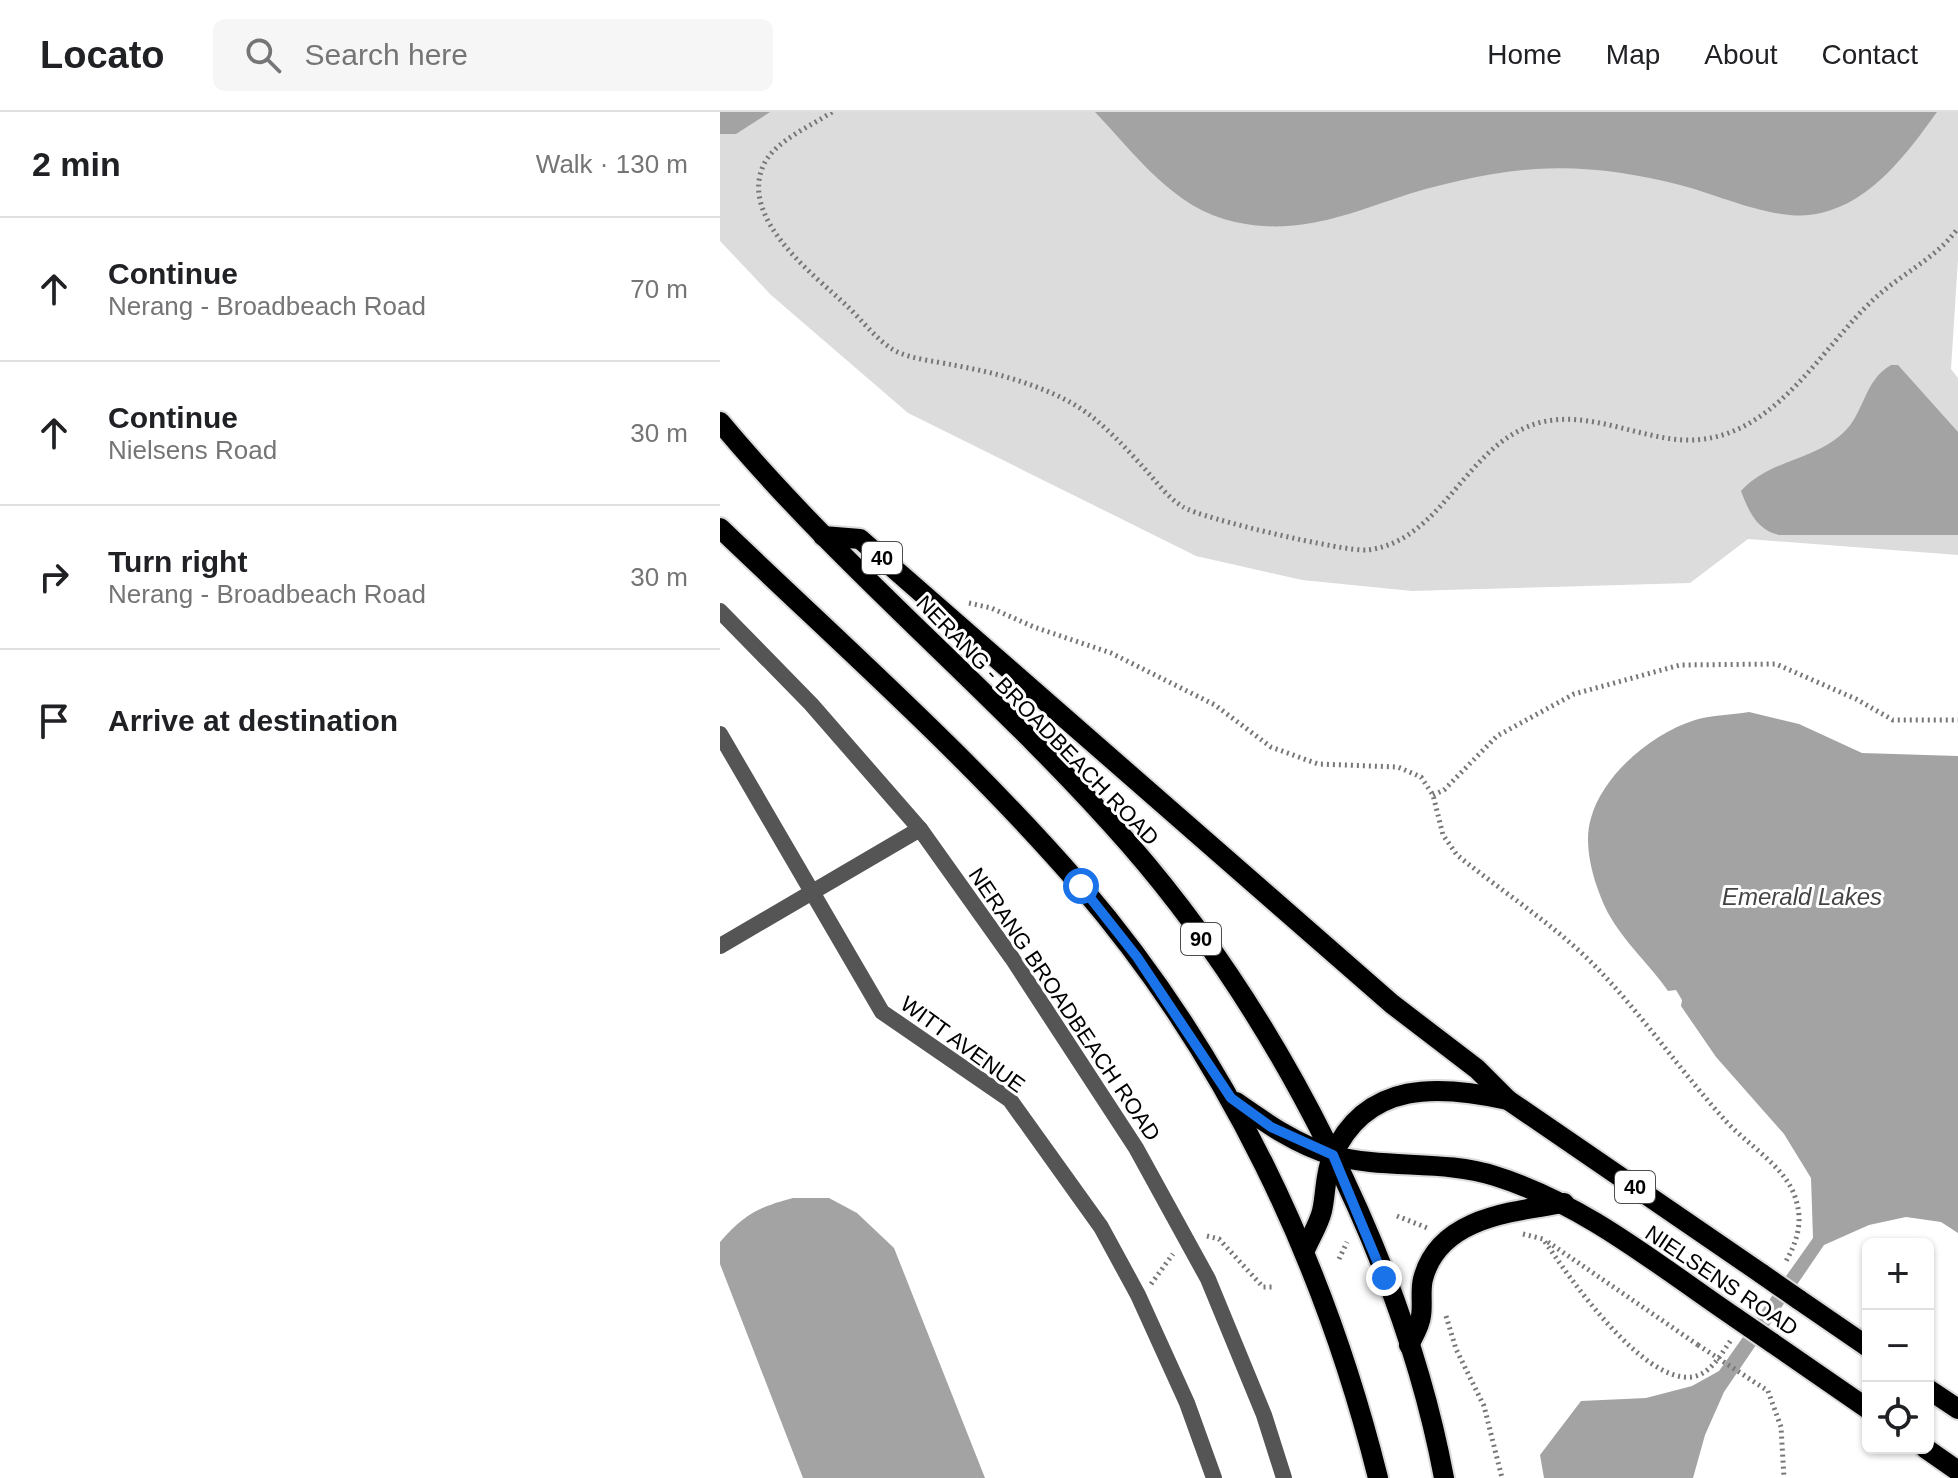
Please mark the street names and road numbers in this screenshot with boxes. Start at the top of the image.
road number: 40 [862,542,902,574]
street label: NERANG - BROADBEACH ROAD [911,590,1164,850]
street label: NERANG BROADBEACH ROAD [964,863,1166,1146]
road number: 90 [1181,923,1221,955]
street label: WITT AVENUE [896,991,1030,1098]
road number: 40 [1615,1171,1655,1203]
street label: NIELSENS ROAD [1641,1220,1803,1341]

